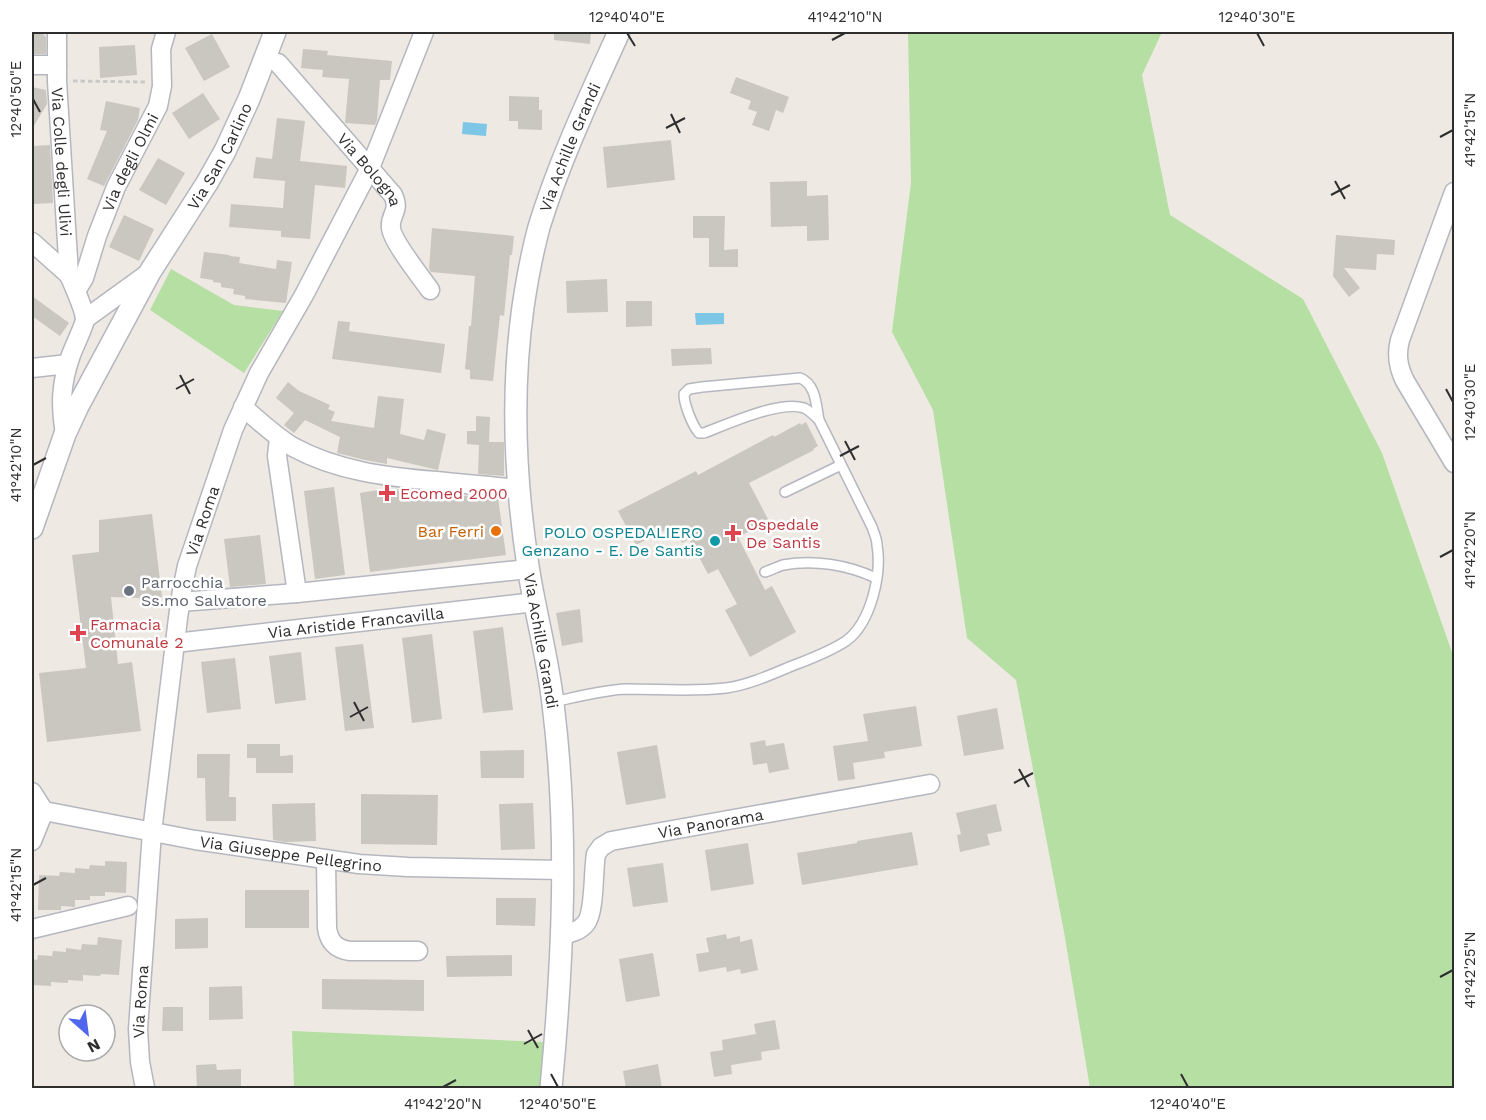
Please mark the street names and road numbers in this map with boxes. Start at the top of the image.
street label: Via Achille Grandi [535,80,604,214]
street label: Via Colle degli Ulivi [48,87,76,237]
street label: Via San Carlino [183,100,256,213]
street label: Via degli Olmi [98,110,162,214]
street label: Via Bologna [334,129,406,208]
street label: Via Roma [182,483,223,559]
street label: Via Achille Grandi [520,572,562,710]
street label: Via Aristide Francavilla [267,603,445,642]
street label: Via Panorama [656,804,765,842]
street label: Via Giuseppe Pellegrino [198,831,382,875]
street label: Via Roma [128,964,152,1039]

